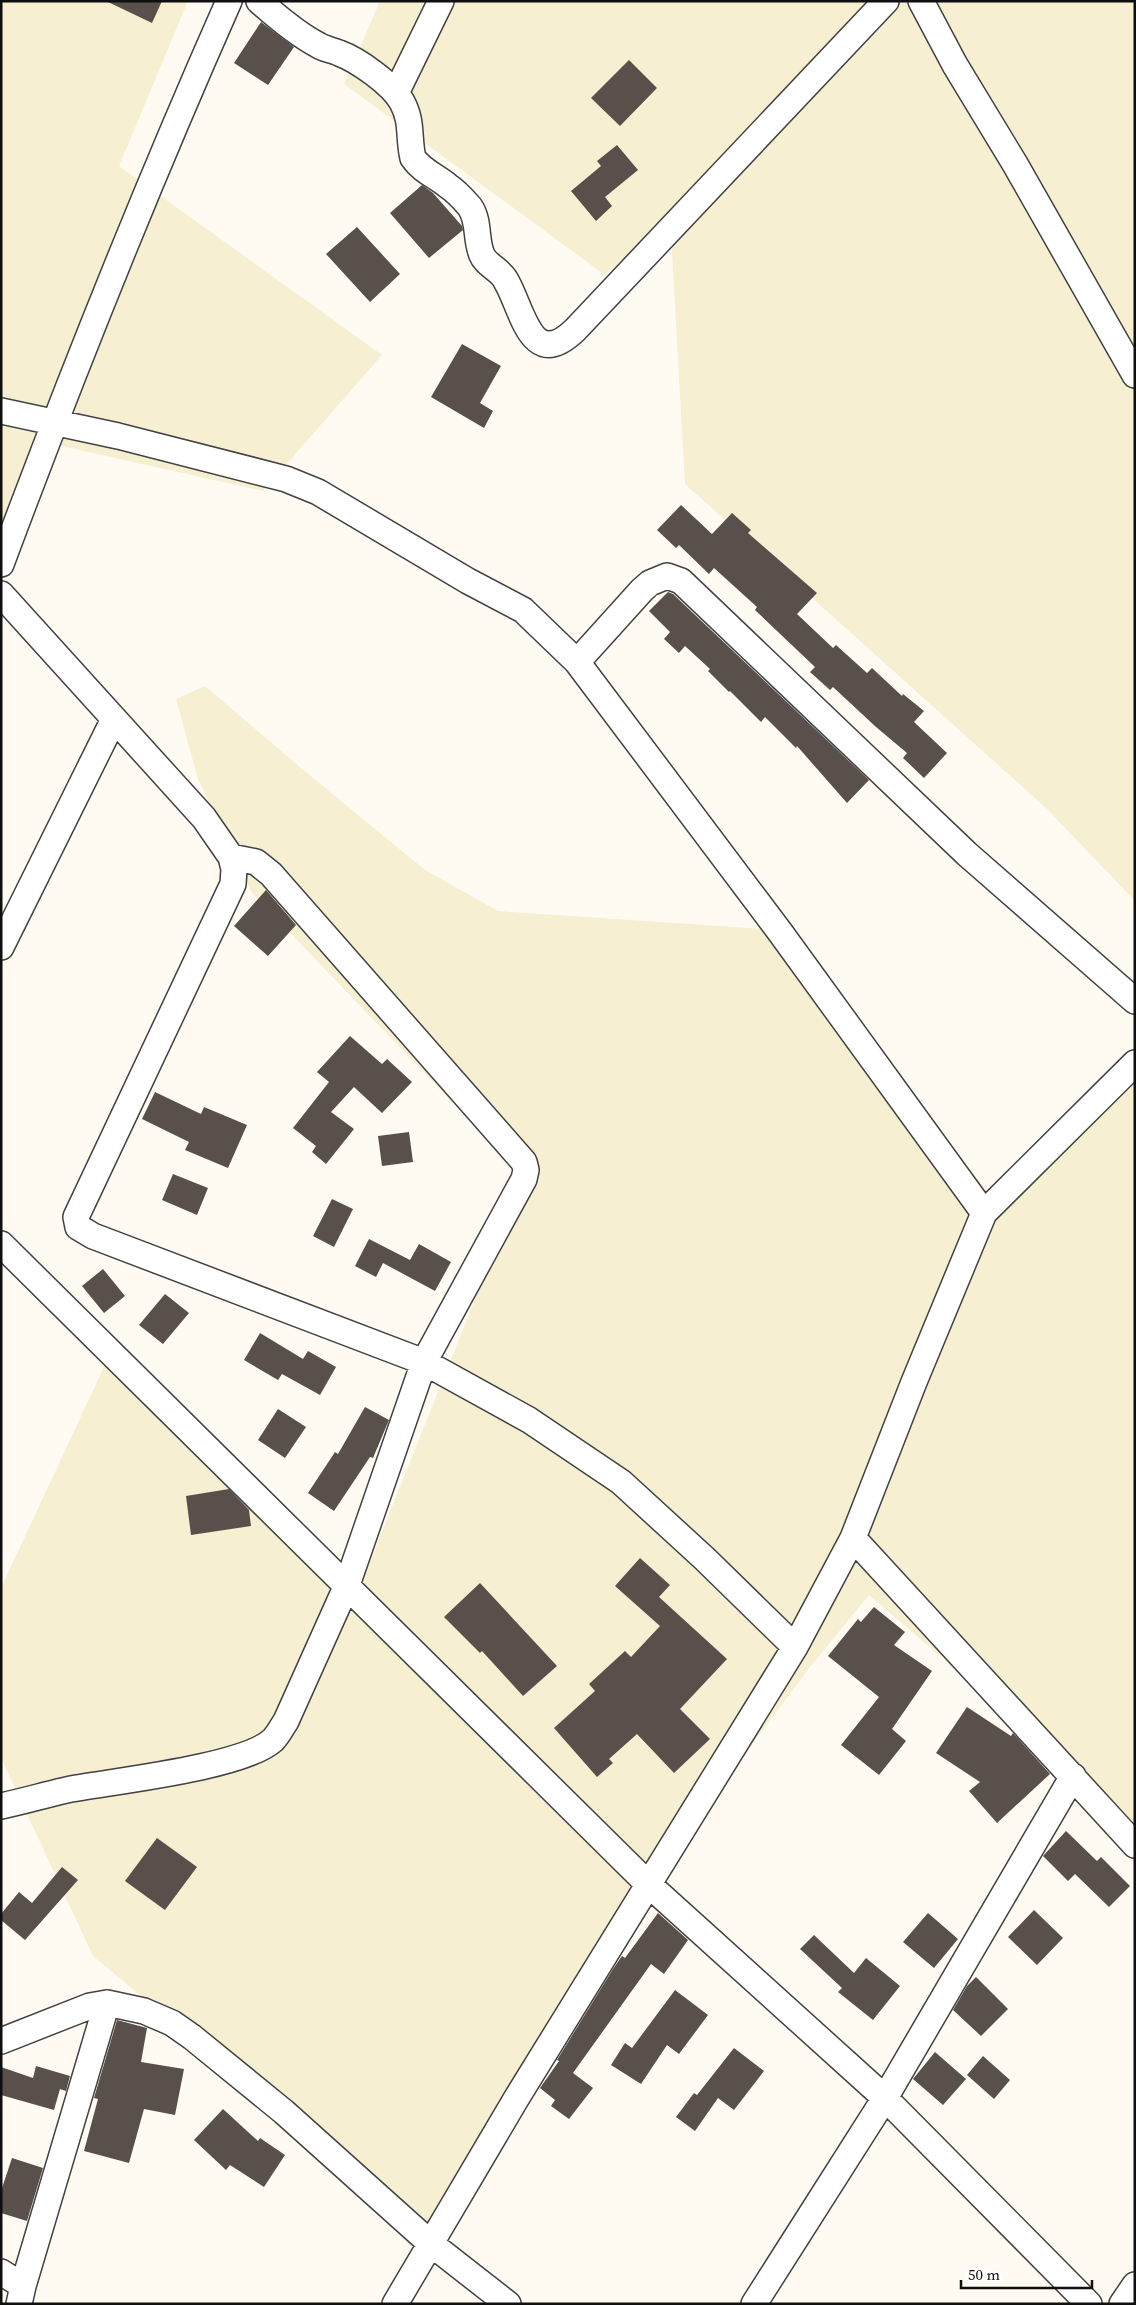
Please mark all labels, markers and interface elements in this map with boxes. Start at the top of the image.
scale bar [961,2258,1092,2290]
text: 50 m [968,2264,1000,2285]

